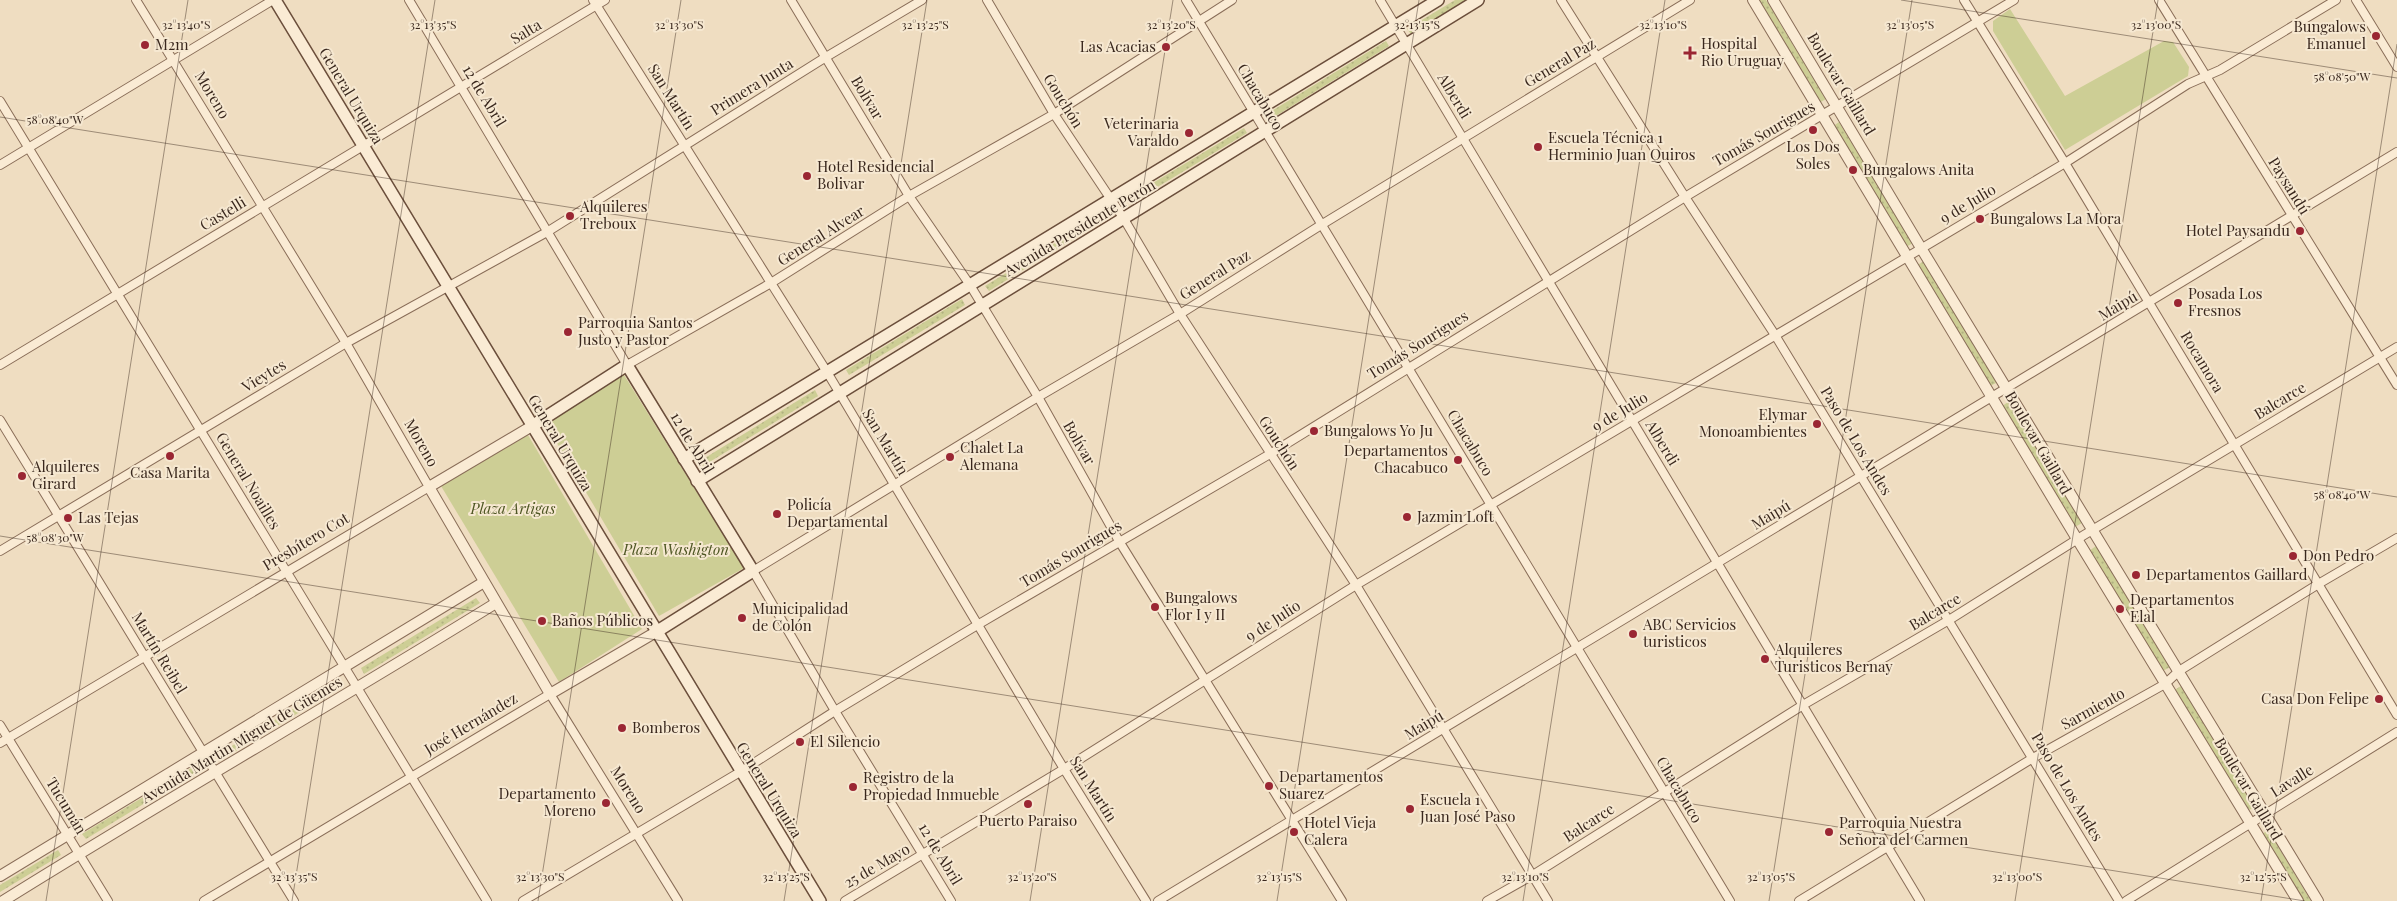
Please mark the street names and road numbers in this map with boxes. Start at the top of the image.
street label: Salta [506,14,545,48]
street label: Boulevar Gaillard [1803,29,1881,139]
street label: General Paz [1520,33,1599,91]
street label: General Urquiza [315,43,389,148]
street label: Primera Junta [706,53,797,119]
street label: San Martín [644,60,700,133]
street label: Chacabuco [1233,60,1288,133]
street label: 12 de Abril [458,61,511,130]
street label: Moreno [191,67,235,122]
street label: Alberdi [1433,68,1476,122]
street label: Gouchón [1039,69,1088,132]
street label: Bolívar [847,72,889,123]
street label: Tomás Sourigues [1709,96,1818,171]
street label: Paysandú [2264,153,2315,218]
street label: Avenida Presidente Perón [999,174,1159,281]
street label: 9 de Julio [1936,179,1999,228]
street label: Castelli [196,191,250,235]
street label: General Alvear [773,200,868,270]
street label: General Paz [1175,244,1254,304]
street label: Maipú [2094,286,2141,325]
street label: Tomás Sourigues [1363,305,1472,383]
street label: Rocamora [2177,327,2229,396]
street label: Vieytes [237,354,289,397]
street label: Balcarce [2250,377,2309,423]
street label: Paso de Los Andes [1817,383,1897,498]
street label: 9 de Julio [1588,387,1651,436]
street label: Boulevar Gaillard [2001,387,2077,498]
street label: General Urquiza [524,390,598,495]
street label: San Martín [858,405,914,478]
street label: Chacabuco [1443,406,1498,479]
street label: 12 de Abril [666,408,719,477]
street label: Gouchón [1255,412,1305,473]
street label: Moreno [400,415,444,470]
street label: Alberdi [1641,415,1684,469]
street label: Bolívar [1059,417,1101,468]
street label: General Noailles [212,428,286,533]
street label: Maipú [1747,495,1794,534]
street label: Presbítero Cot [259,507,353,575]
street label: Tomás Sourigues [1016,515,1125,591]
street label: Balcarce [1905,588,1964,634]
street label: 9 de Julio [1241,595,1304,645]
street label: Martín Reibel [128,608,192,697]
street label: Avenida Martin Miguel de Güemes [136,671,346,808]
street label: Sarmiento [2057,682,2128,734]
street label: José Hernández [419,688,521,759]
street label: Maipú [1400,705,1447,744]
street label: Paso de Los Andes [2028,729,2108,844]
street label: Boulevar Gaillard [2210,734,2288,844]
street label: General Urquiza [732,738,808,842]
street label: San Martín [1066,752,1122,825]
street label: Chacabuco [1652,753,1707,826]
street label: Lavalle [2266,759,2317,801]
street label: Moreno [607,762,651,817]
street label: Tucumán [42,773,92,838]
street label: Balcarce [1559,798,1618,846]
street label: 12 de Abril [914,819,967,888]
street label: 25 de Mayo [840,838,913,892]

